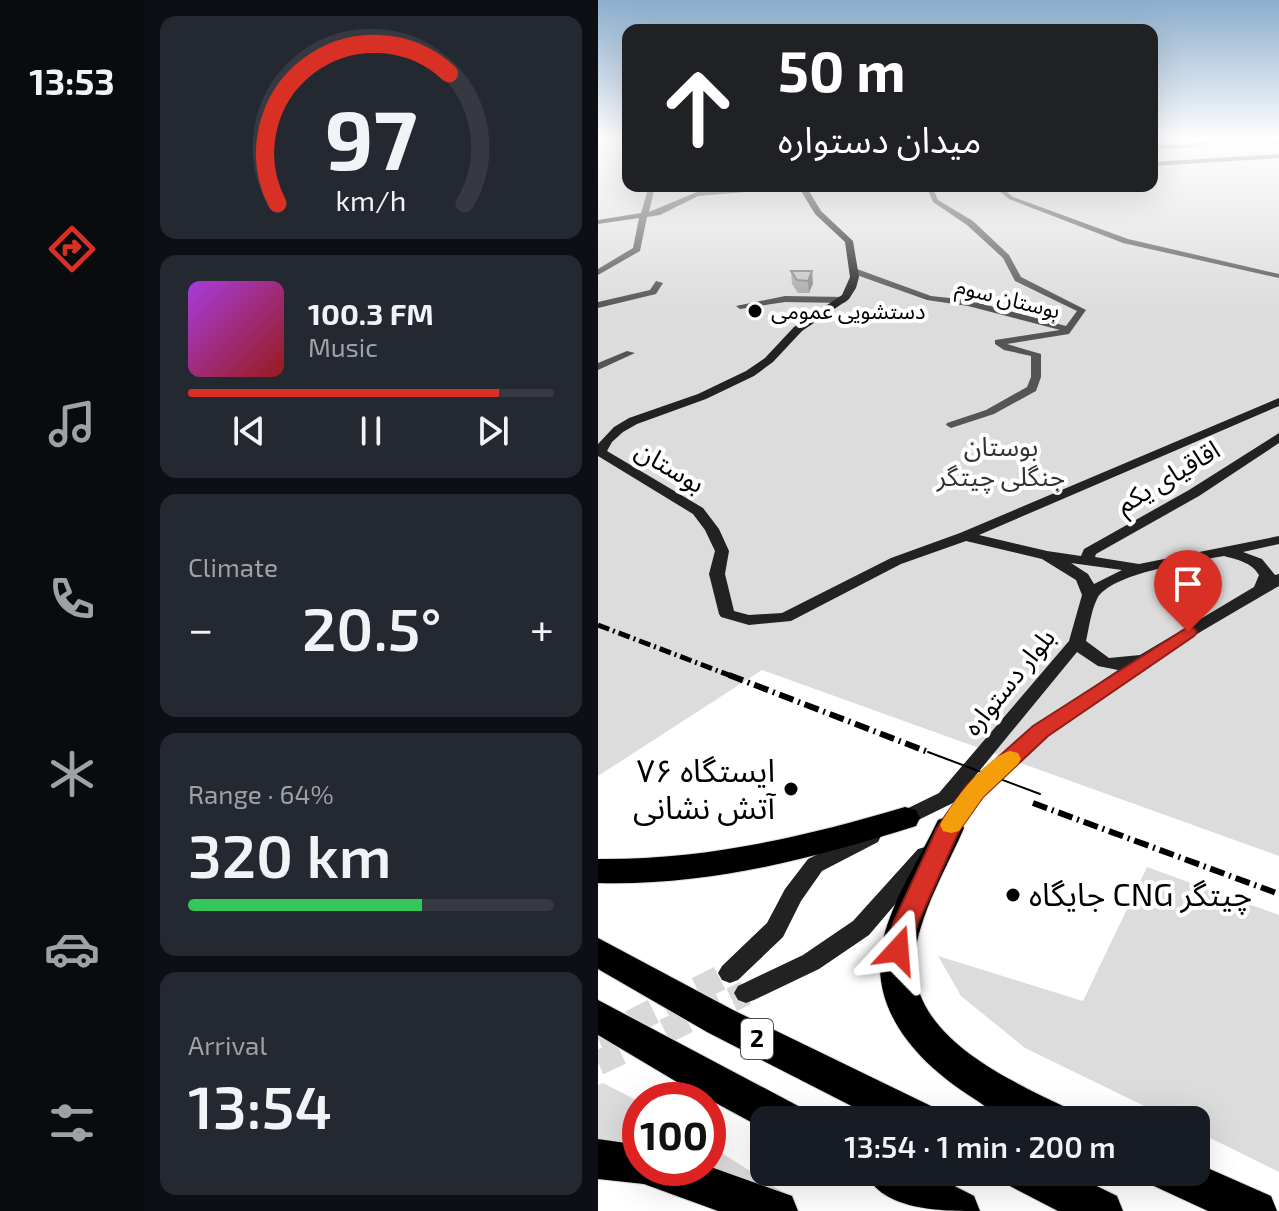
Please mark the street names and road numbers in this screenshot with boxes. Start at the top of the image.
street label: بوستان سوم [952,272,1063,327]
street label: بوستان [630,433,711,499]
street label: اقاقیای یکم [1110,433,1228,524]
street label: بلوار دستواره [955,621,1061,741]
road number: 2 [741,1019,773,1059]

